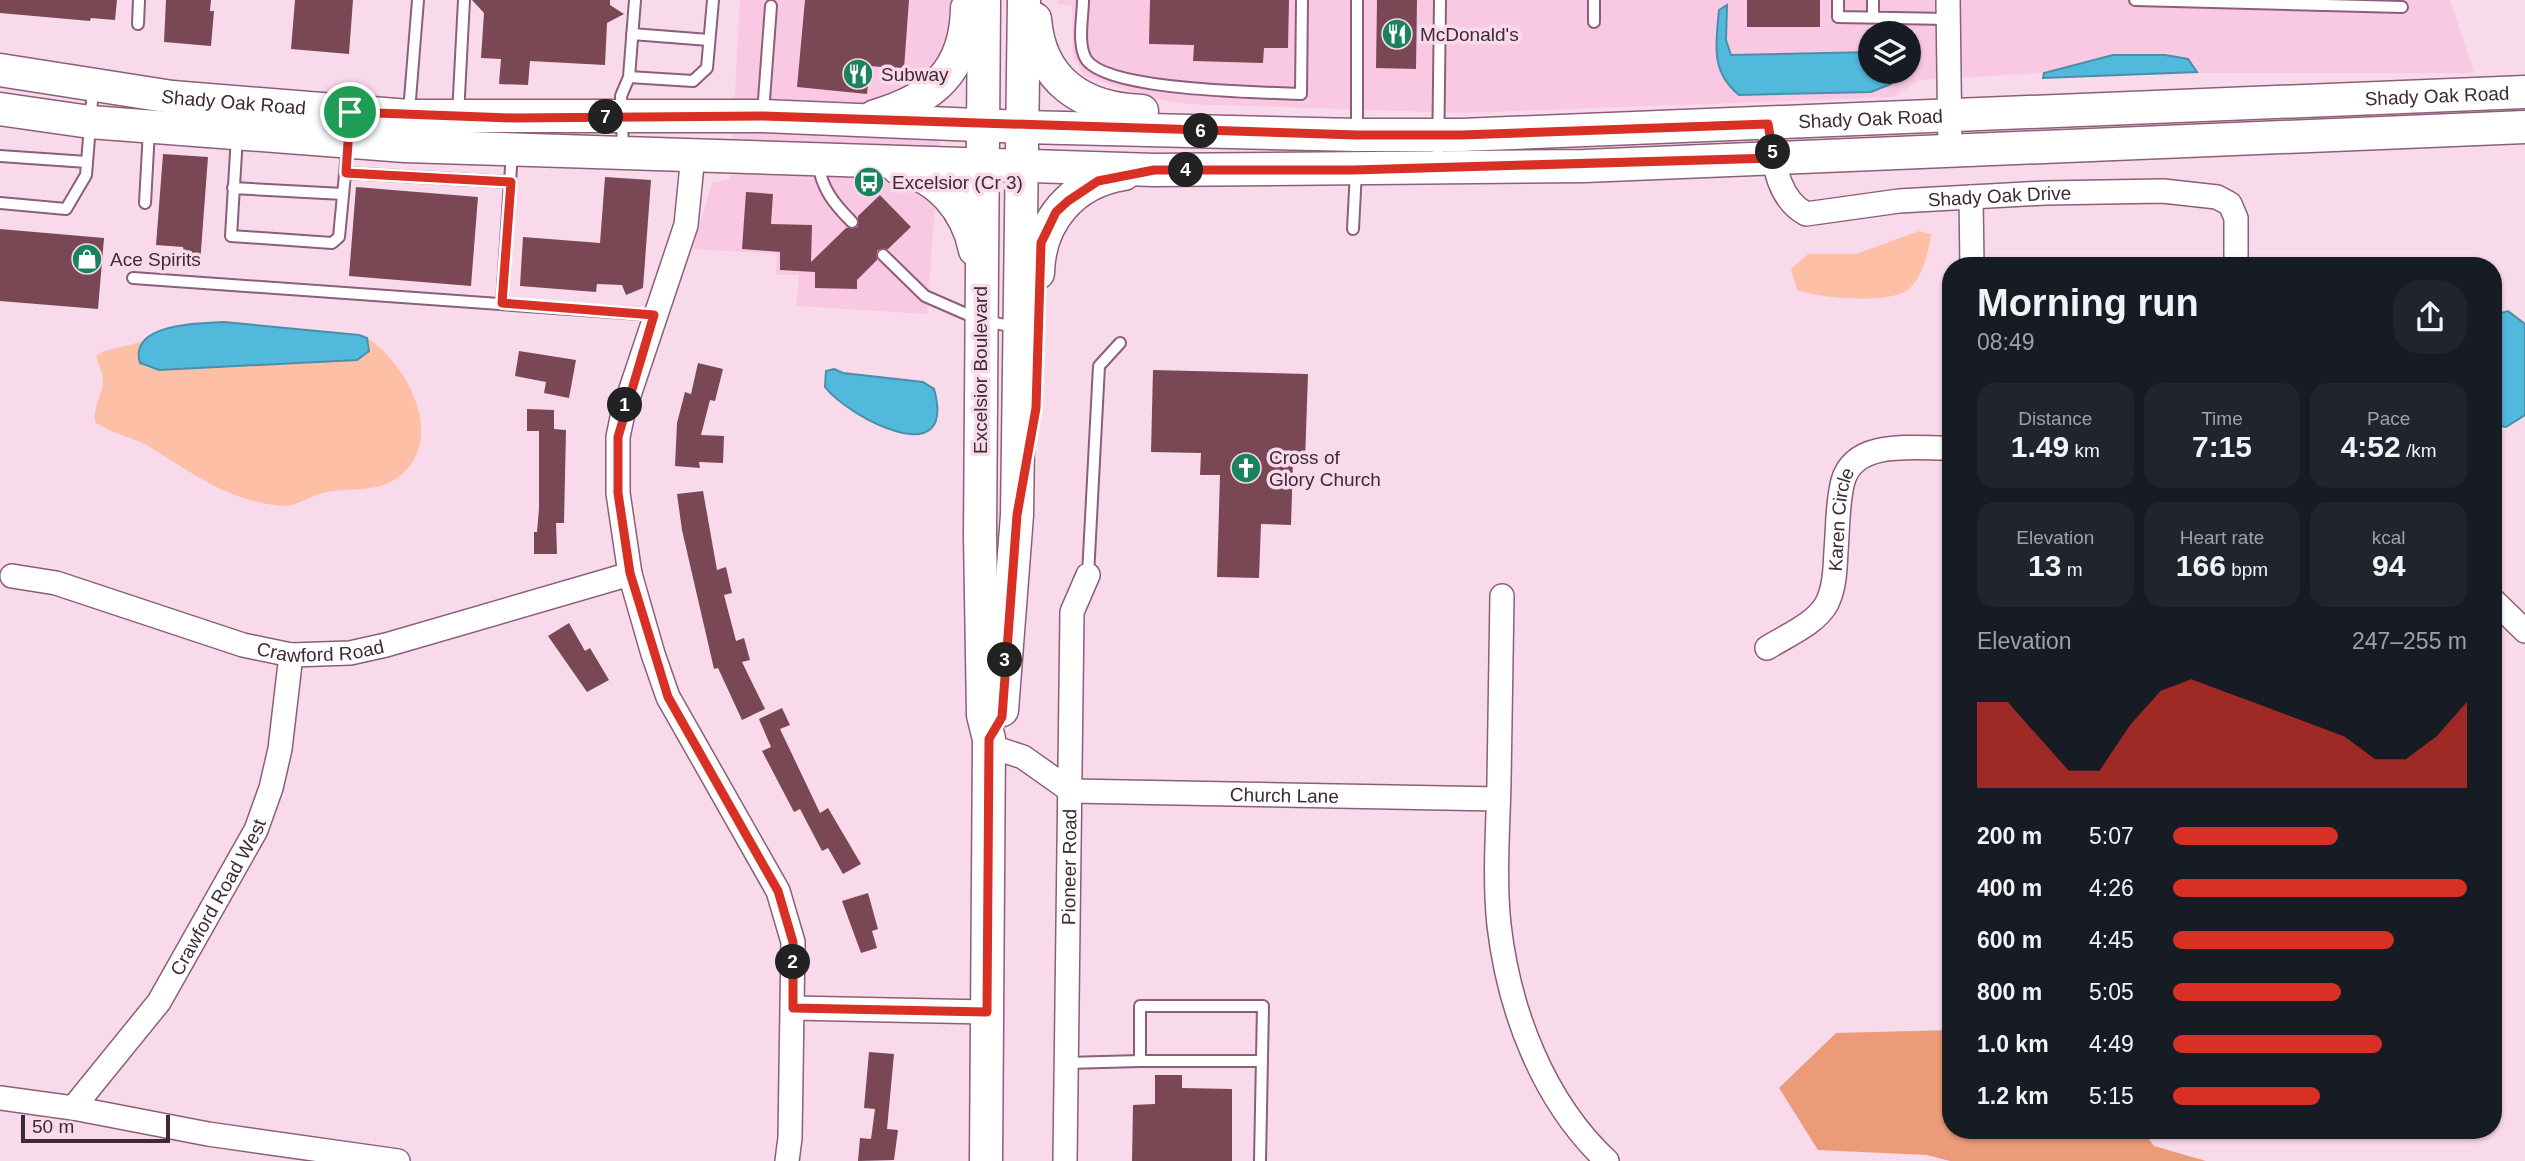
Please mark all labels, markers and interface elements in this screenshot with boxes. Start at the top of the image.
restaurant icon: McDonald's [1380,17,1414,51]
map controls [1858,21,1921,84]
button: layers [1858,21,1921,84]
place label: McDonald's [1420,24,1519,45]
restaurant icon: Subway [841,57,875,91]
place label: Subway [881,64,949,85]
pin [320,82,380,142]
street label: Shady Oak Road [2364,82,2510,109]
street label: Shady Oak Road [160,85,307,118]
icon: arrive [331,93,369,131]
pin: 7 [588,100,624,134]
street label: Shady Oak Road [1798,105,1943,132]
text: 7 [600,106,611,127]
pin: 6 [1184,114,1218,148]
text: 6 [1195,120,1206,141]
pin: 5 [1756,134,1790,170]
text: 5 [1767,141,1778,162]
pin: 4 [1168,152,1204,188]
text: 4 [1180,159,1191,180]
bus stop icon: Excelsior (Cr 3) [852,165,886,199]
place label: Excelsior (Cr 3) [892,172,1023,193]
street label: Shady Oak Drive [1927,182,2071,210]
shop icon: Ace Spirits [70,242,104,276]
place label: Ace Spirits [110,249,201,270]
button: share [2393,280,2467,354]
text: Morning run [1977,282,2199,324]
street label: Excelsior Boulevard [970,286,991,454]
text: 08:49 [1977,329,2035,355]
pin: 1 [608,388,642,422]
text: 1 [619,394,630,415]
text: Distance [2018,408,2092,429]
text: Time [2201,408,2243,429]
text: Pace [2367,408,2410,429]
text: 1.49 [2011,430,2069,463]
text: 7:15 [2192,430,2252,463]
text: 4:52 [2341,430,2401,463]
text: km [2069,440,2100,461]
text: /km [2401,440,2437,461]
place label: Cross of Glory Church [1269,447,1381,490]
church icon: Cross of Glory Church [1229,451,1263,485]
street label: Karen Circle [1824,464,1858,572]
text: Elevation [2016,527,2094,548]
text: Heart rate [2180,527,2264,548]
text: kcal [2372,527,2406,548]
text: 13 [2028,549,2061,582]
text: 166 [2176,549,2226,582]
text: 94 [2372,549,2405,582]
text: m [2061,559,2083,580]
text: bpm [2226,559,2268,580]
text: Elevation [1977,628,2072,654]
text: 247–255 m [2352,628,2467,654]
street label: Crawford Road [255,635,386,666]
pin: 3 [988,642,1023,678]
text: 3 [999,649,1010,670]
street label: Church Lane [1230,783,1339,807]
street label: Pioneer Road [1058,809,1080,925]
street label: Crawford Road West [166,815,270,979]
text: 200 m [1977,823,2042,849]
text: 5:07 [2089,823,2134,849]
text: 400 m [1977,875,2042,901]
text: 4:26 [2089,875,2134,901]
text: 600 m [1977,927,2042,953]
text: 4:45 [2089,927,2134,953]
pin: 2 [776,944,810,979]
text: 2 [787,951,798,972]
text: 800 m [1977,979,2042,1005]
text: 5:05 [2089,979,2134,1005]
text: 1.0 km [1977,1031,2049,1057]
text: 4:49 [2089,1031,2134,1057]
text: 1.2 km [1977,1083,2049,1109]
text: 5:15 [2089,1083,2134,1109]
scale bar [21,1112,170,1144]
text: 50 m [32,1116,74,1137]

